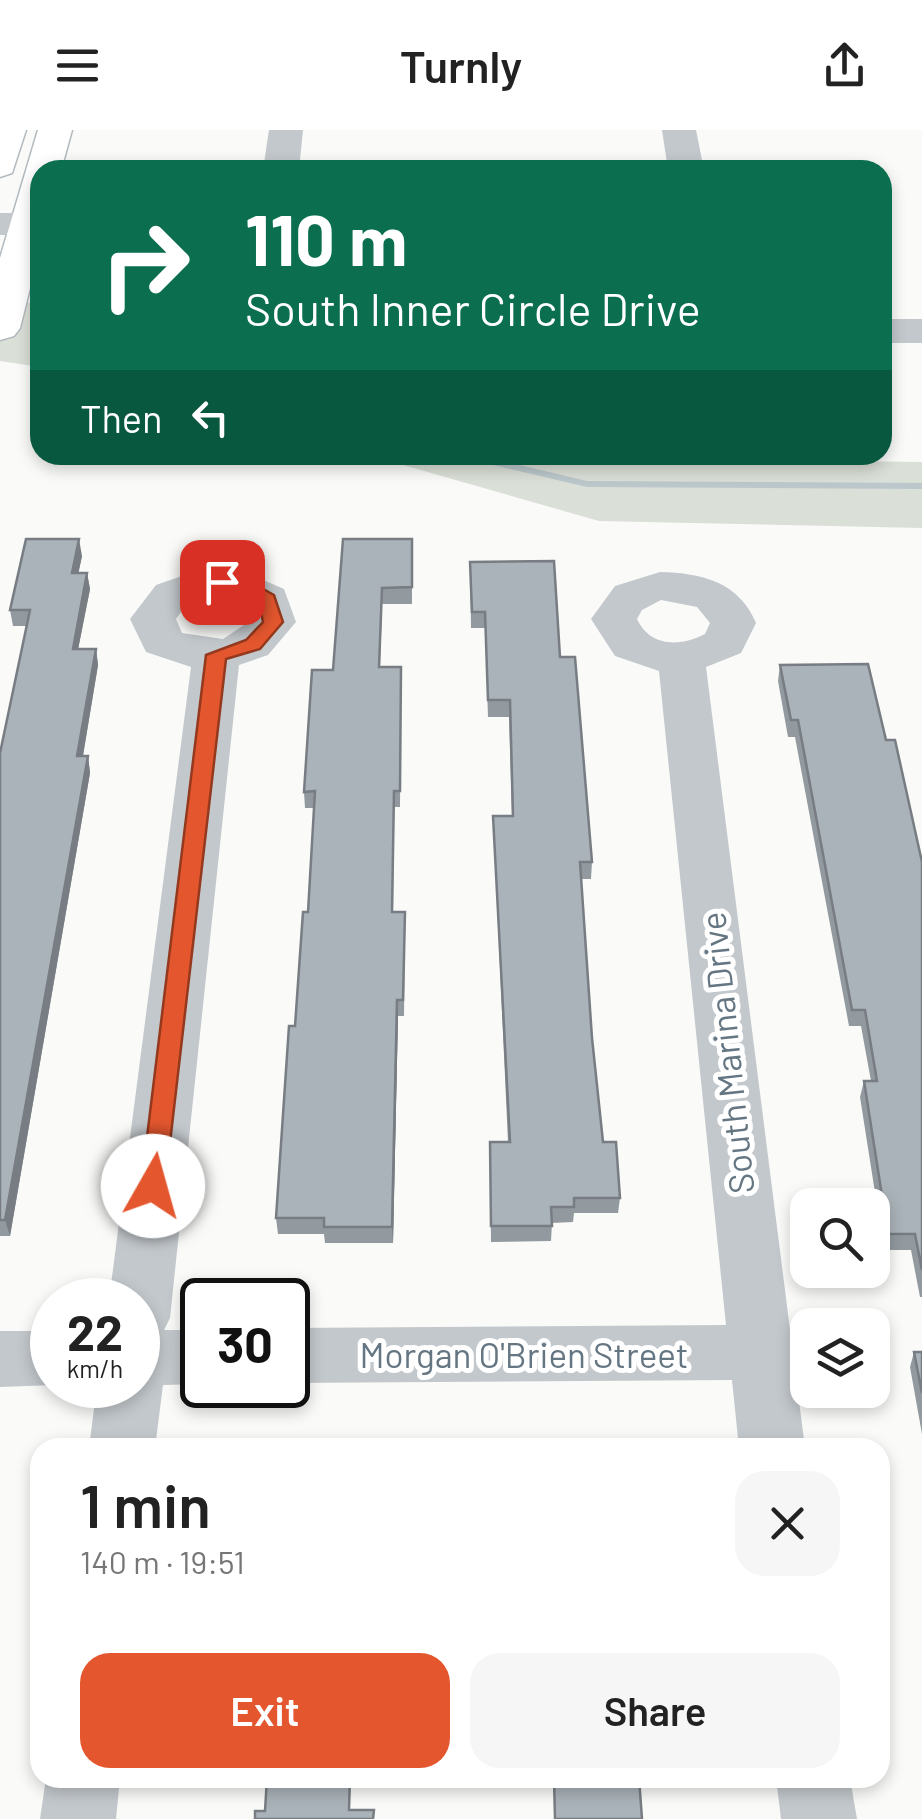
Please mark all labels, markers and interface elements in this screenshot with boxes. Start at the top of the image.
icon: menu [50,38,105,93]
text: Turnly [400,38,522,92]
icon: share [817,38,872,93]
text: 110 m [245,196,407,280]
icon: right [80,200,210,330]
text: South Inner Circle Drive [245,281,701,335]
icon: left [183,390,238,445]
text: Then [80,395,163,441]
pin [180,540,265,625]
icon: arrive [195,555,250,610]
street label: South Marina Drive [690,910,762,1196]
position arrow [101,1134,205,1238]
map controls [790,1188,890,1408]
button: search [790,1188,890,1288]
speed limit sign: 30 [180,1278,310,1408]
text: 22 [67,1301,123,1361]
button: layers [790,1308,890,1408]
street label: Morgan O'Brien Street [360,1333,688,1375]
text: km/h [67,1353,123,1383]
text: 1 min [80,1468,211,1540]
button: close [735,1471,840,1576]
text: 140 m · 19:51 [80,1542,245,1580]
button: Exit [80,1653,450,1768]
button: Share [470,1653,840,1768]

